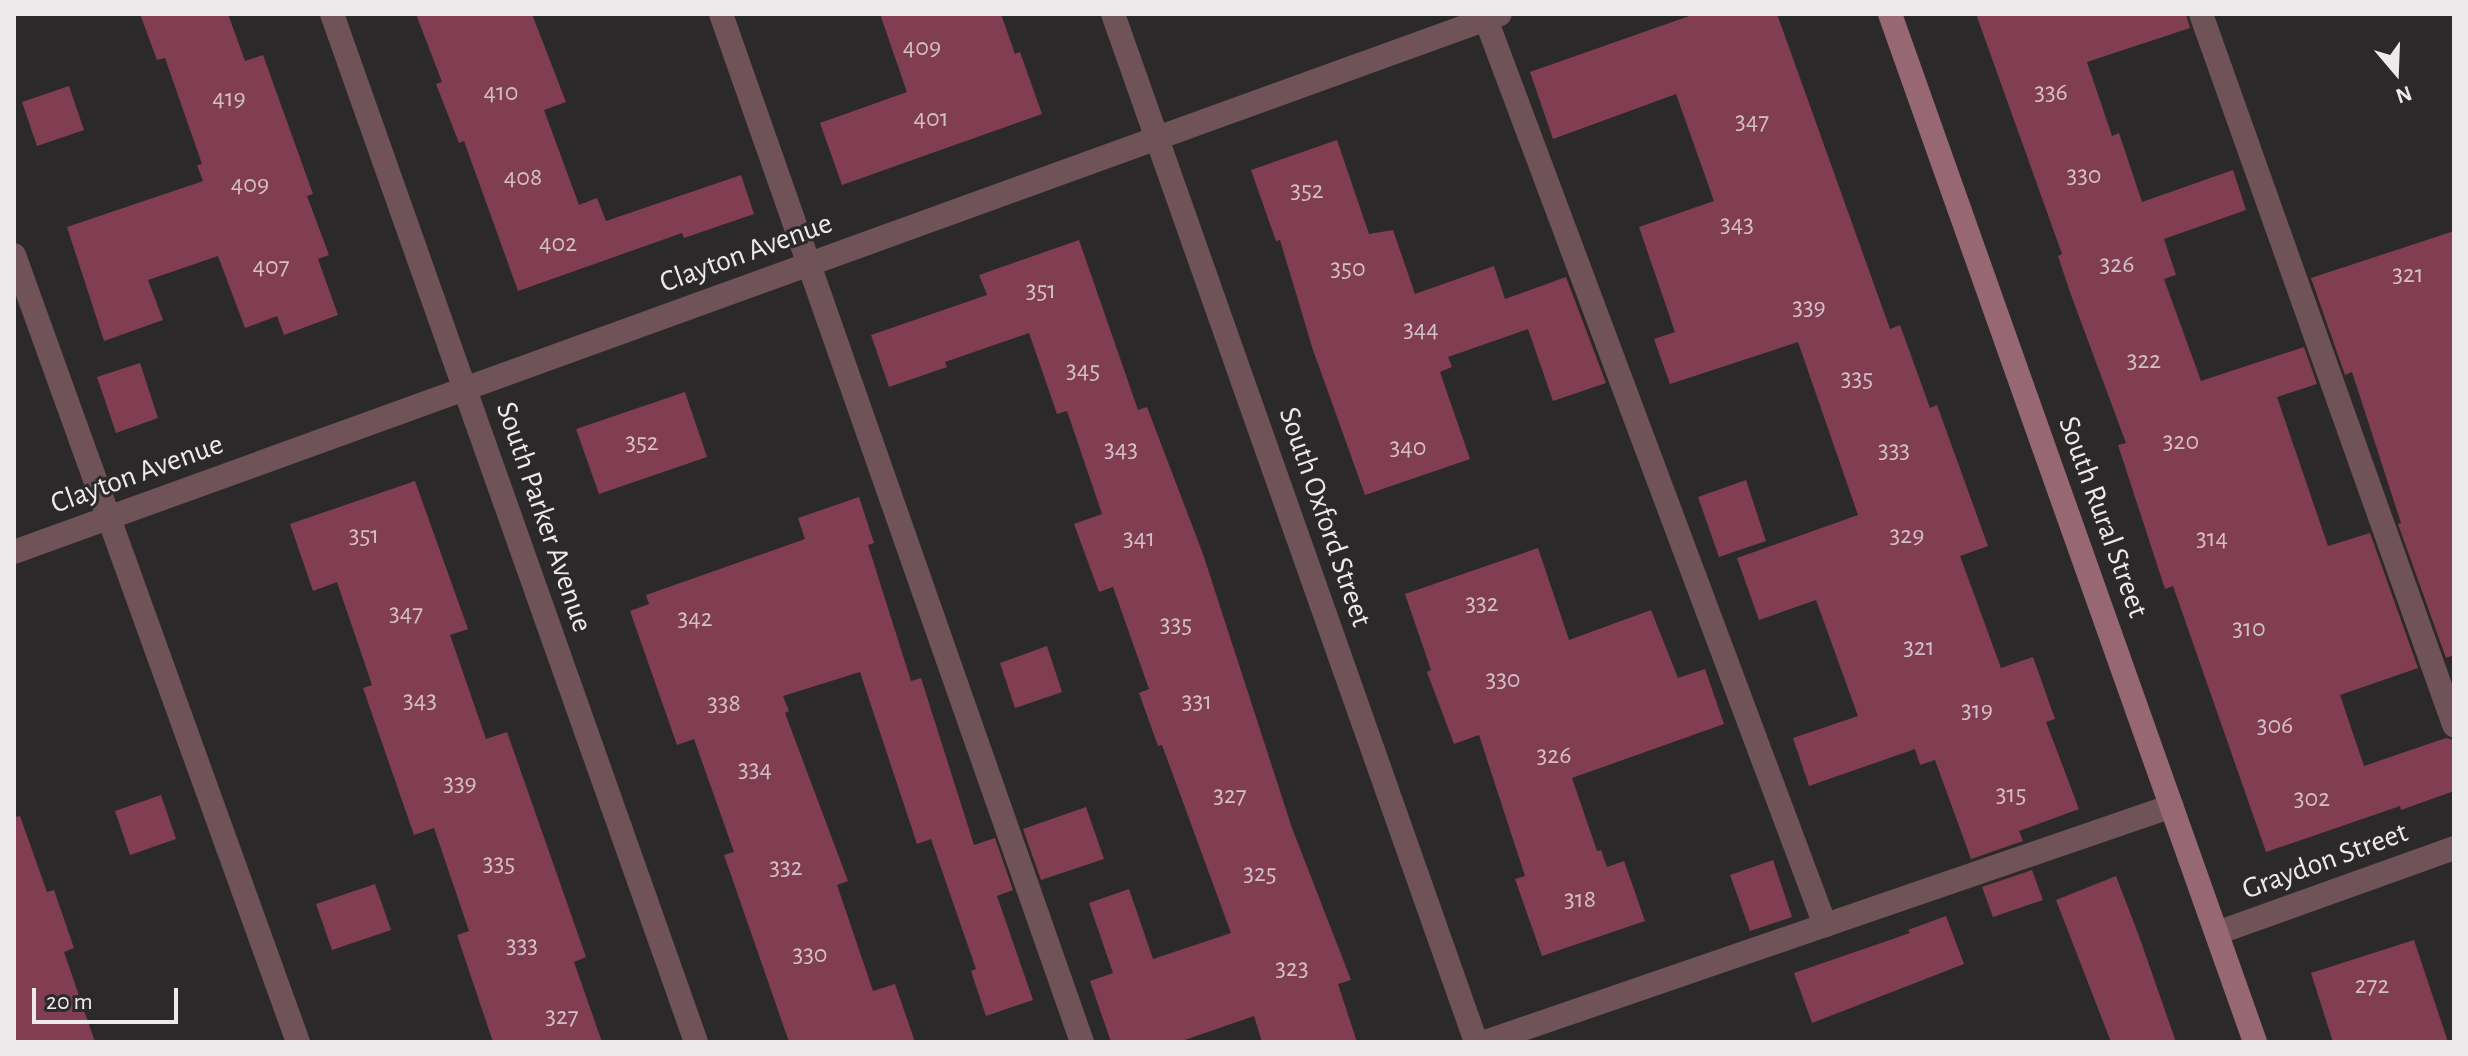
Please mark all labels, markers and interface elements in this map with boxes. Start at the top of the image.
house number: 409 [903,32,941,64]
north arrow [2356,32,2436,112]
house number: 410 [483,77,519,109]
house number: 336 [2034,77,2068,109]
text: N [2393,82,2415,108]
house number: 419 [212,83,246,115]
house number: 401 [913,103,949,135]
house number: 347 [1735,106,1769,138]
house number: 330 [2066,160,2102,192]
house number: 408 [504,162,542,194]
house number: 409 [231,169,269,201]
house number: 352 [1290,175,1324,207]
street label: Clayton Avenue [655,205,837,301]
house number: 343 [1720,209,1754,241]
house number: 402 [539,228,577,260]
house number: 326 [2100,249,2134,281]
house number: 407 [252,251,290,283]
house number: 350 [1330,253,1366,285]
house number: 321 [2392,259,2424,291]
house number: 351 [1026,275,1056,307]
house number: 339 [1792,292,1826,324]
house number: 344 [1403,314,1439,346]
house number: 322 [2127,345,2161,377]
house number: 345 [1066,355,1100,387]
house number: 335 [1841,363,1873,395]
street label: South Parker Avenue [488,397,600,637]
street label: South Oxford Street [1271,403,1379,631]
street label: South Rural Street [2050,412,2156,622]
street label: Clayton Avenue [46,426,228,522]
house number: 320 [2163,426,2199,458]
house number: 352 [625,427,659,459]
house number: 340 [1390,432,1426,464]
house number: 343 [1104,434,1138,466]
house number: 333 [1878,435,1910,467]
house number: 351 [349,520,379,552]
house number: 329 [1890,520,1924,552]
house number: 341 [1123,523,1155,555]
house number: 314 [2196,523,2228,555]
house number: 332 [1465,588,1499,620]
house number: 347 [389,598,423,630]
house number: 342 [677,603,713,635]
house number: 335 [1160,609,1192,641]
house number: 310 [2232,613,2266,645]
house number: 321 [1903,632,1935,664]
house number: 330 [1485,664,1521,696]
house number: 343 [403,685,437,717]
house number: 331 [1182,686,1212,718]
house number: 338 [707,688,741,720]
house number: 319 [1961,695,1993,727]
house number: 306 [2257,710,2293,742]
house number: 326 [1537,740,1571,772]
house number: 334 [738,754,772,786]
house number: 339 [443,768,477,800]
house number: 315 [1996,779,2026,811]
house number: 327 [1213,780,1247,812]
house number: 302 [2294,783,2330,815]
street label: Graydon Street [2237,814,2413,908]
house number: 335 [483,848,515,880]
house number: 332 [769,852,803,884]
house number: 325 [1243,858,1277,890]
house number: 318 [1564,884,1596,916]
house number: 333 [506,930,538,962]
house number: 330 [792,939,828,971]
house number: 323 [1275,953,1309,985]
house number: 272 [2355,970,2389,1002]
scale bar [36,972,182,1022]
text: 20 m [46,990,93,1014]
house number: 327 [545,1001,579,1033]

